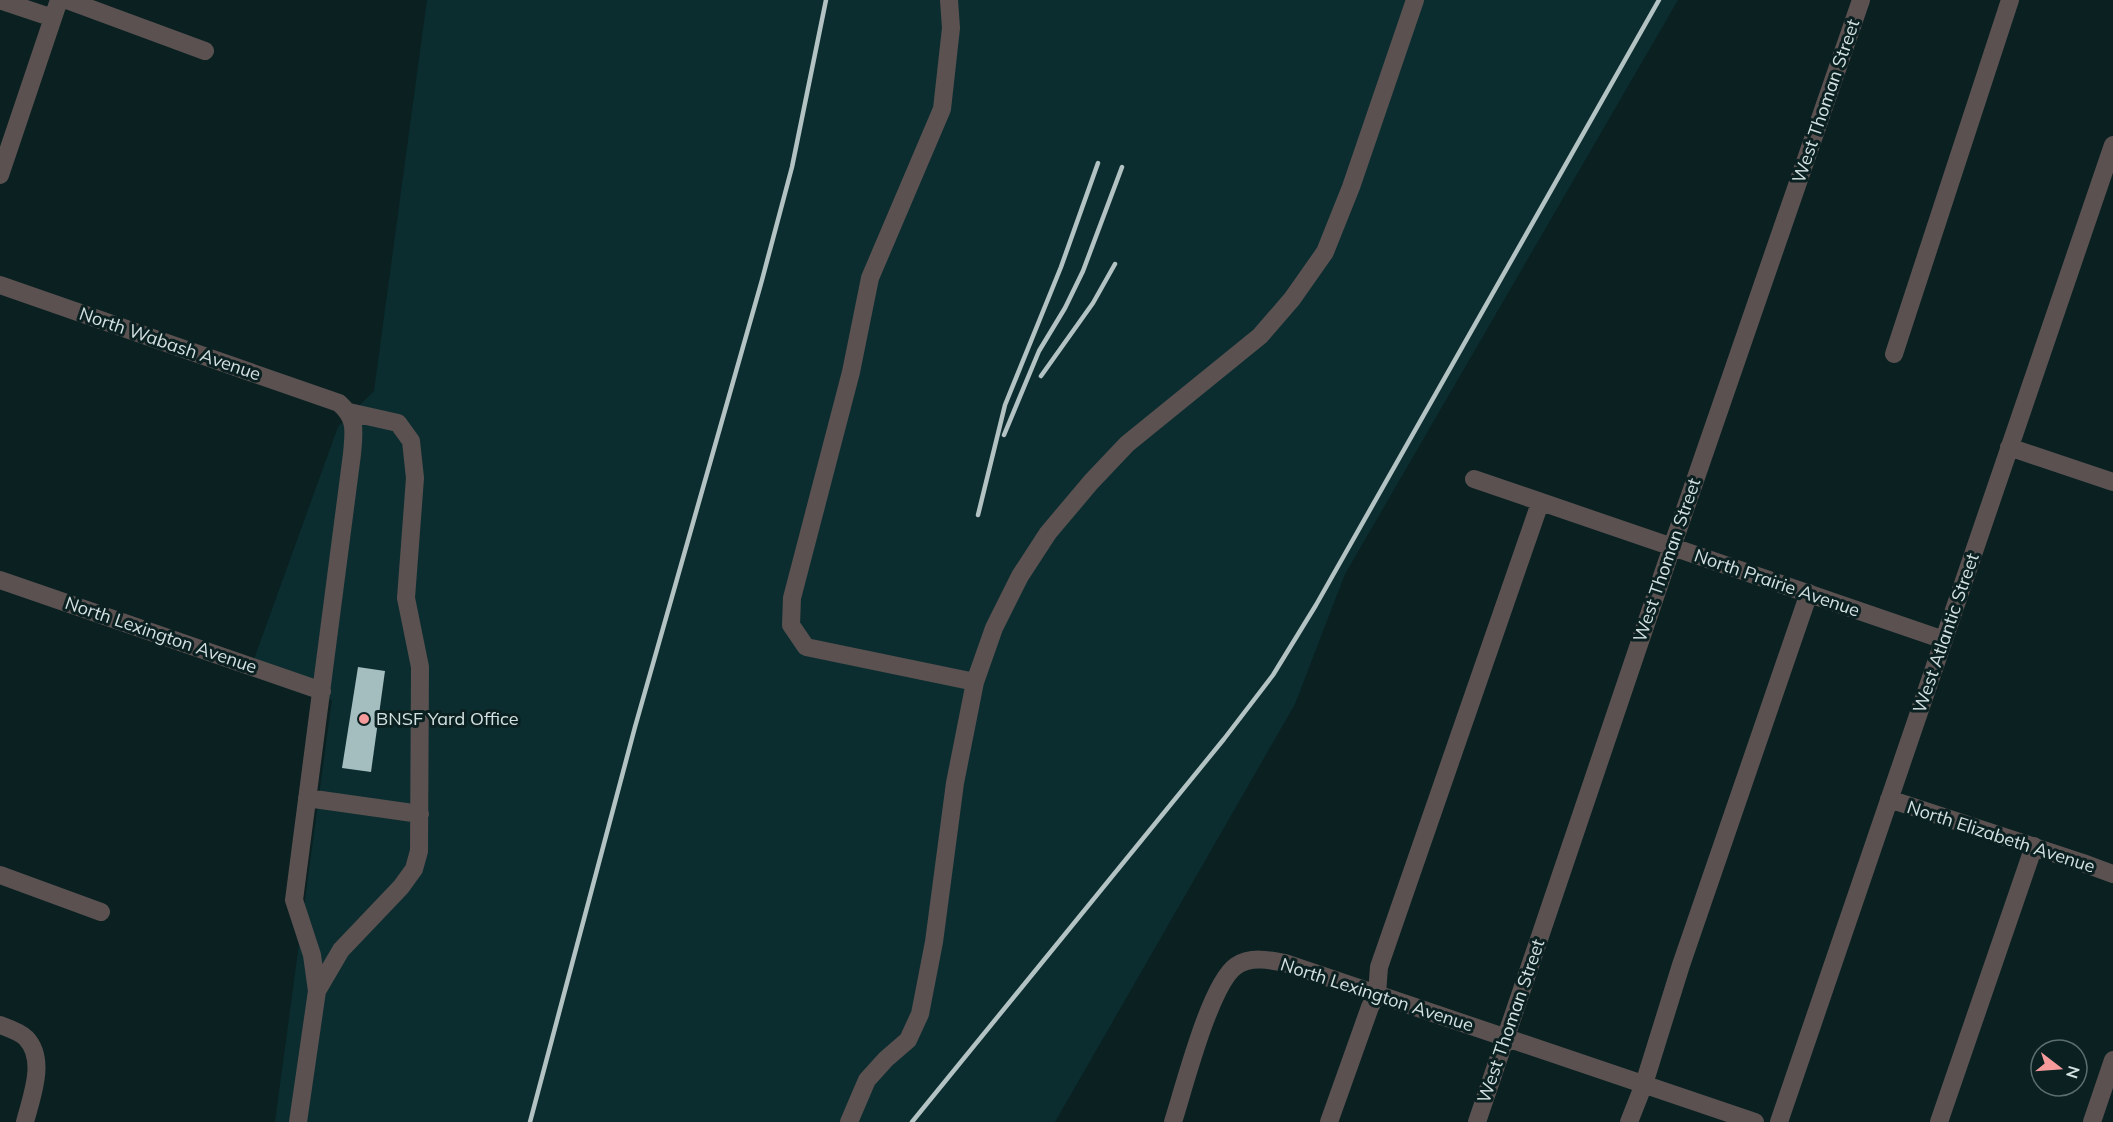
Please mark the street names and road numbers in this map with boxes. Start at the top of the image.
street label: West Thoman Street [1787,16,1864,186]
street label: North Wabash Avenue [76,302,264,385]
street label: West Thoman Street [1628,475,1705,645]
street label: North Prairie Avenue [1691,543,1863,622]
street label: West Atlantic Street [1907,550,1984,716]
street label: North Lexington Avenue [62,591,260,678]
street label: North Elizabeth Avenue [1904,795,2098,878]
street label: West Thoman Street [1472,936,1549,1106]
street label: North Lexington Avenue [1278,952,1477,1037]

